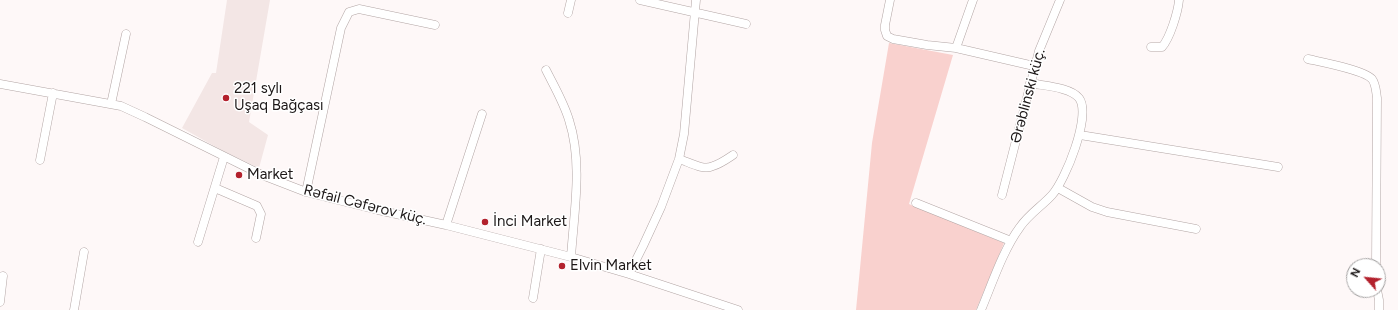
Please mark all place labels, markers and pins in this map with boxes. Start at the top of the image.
place label: 221 sylı Uşaq Bağçası [234,80,324,115]
marker: 221 sylı Uşaq Bağçası [221,93,231,103]
place label: Market [247,166,293,184]
marker: Market [234,170,244,180]
place label: İnci Market [493,213,567,231]
marker: İnci Market [480,217,490,227]
place label: Elvin Market [570,257,652,275]
marker: Elvin Market [557,261,567,271]

